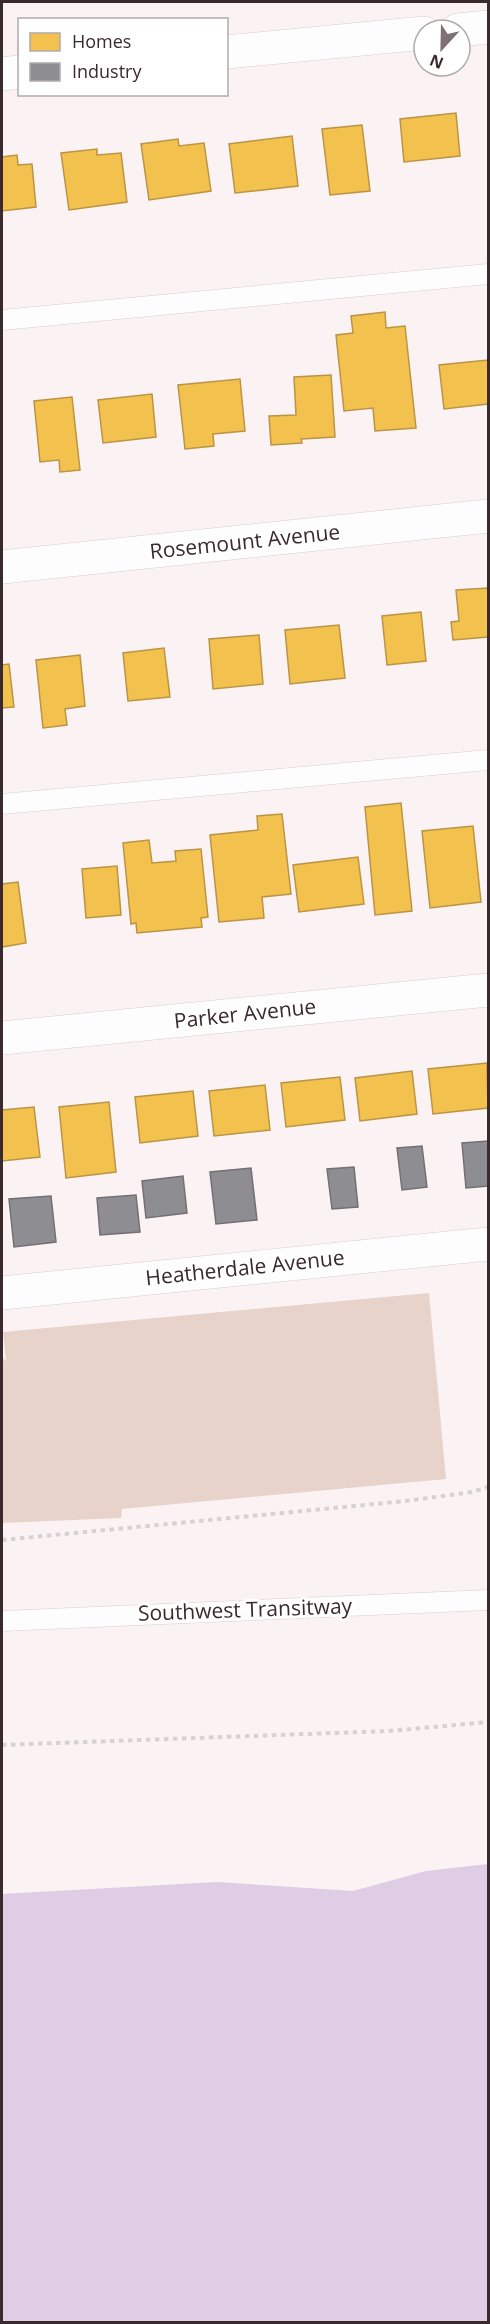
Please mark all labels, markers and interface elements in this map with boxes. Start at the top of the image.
legend [18,18,228,96]
north arrow [412,18,472,78]
text: Homes [72,29,131,53]
text: N [426,49,447,75]
text: Industry [72,59,142,83]
street label: Rosemount Avenue [148,517,341,565]
street label: Parker Avenue [172,992,317,1034]
street label: Heatherdale Avenue [144,1243,346,1291]
street label: Southwest Transitway [137,1591,353,1627]

